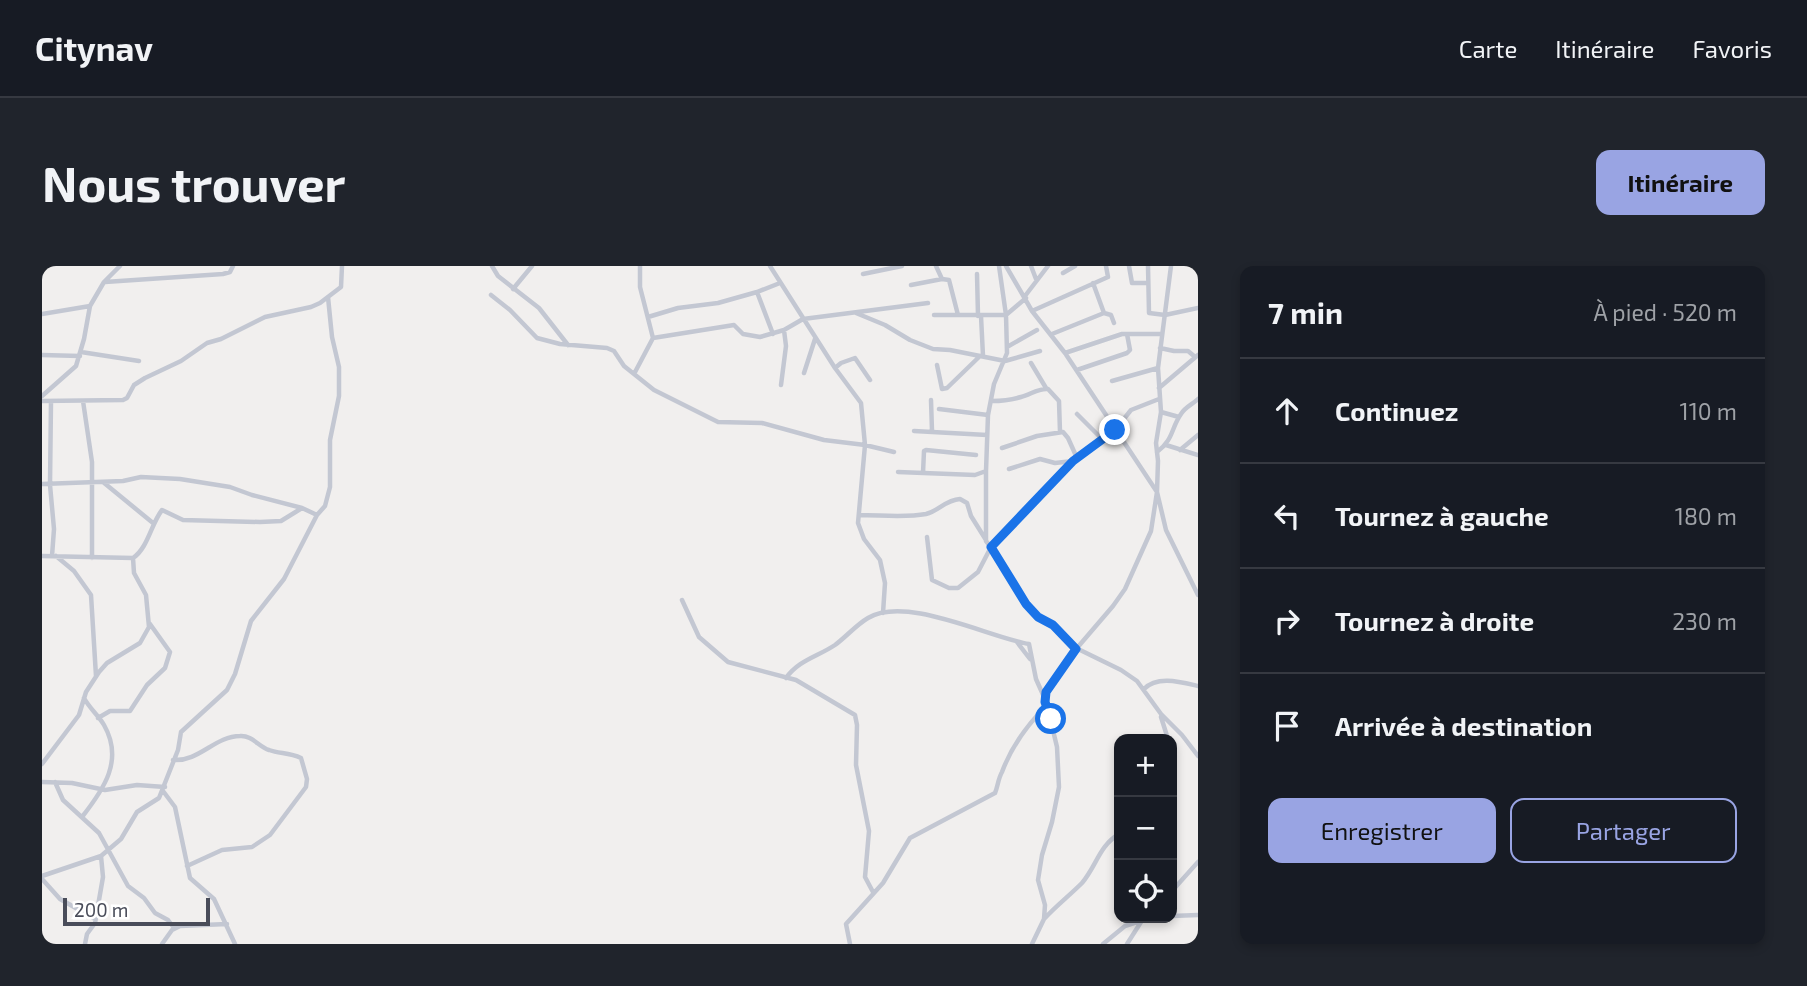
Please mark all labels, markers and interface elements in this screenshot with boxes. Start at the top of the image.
text: Citynav [35,28,153,68]
text: Carte [1459,34,1517,63]
text: Itinéraire [1555,34,1654,63]
text: Favoris [1692,34,1772,63]
button: Itinéraire [1596,150,1765,215]
text: Nous trouver [42,153,346,212]
text: 7 min [1268,294,1343,330]
text: À pied · 520 m [1593,298,1737,326]
icon: ahead [1268,392,1306,430]
text: Continuez [1335,395,1458,426]
text: 110 m [1680,397,1737,425]
route end [1099,414,1130,445]
icon: left [1268,497,1306,535]
text: Tournez à gauche [1335,500,1549,531]
text: 180 m [1675,502,1737,530]
icon: right [1268,602,1306,640]
text: Tournez à droite [1335,605,1534,636]
text: 230 m [1672,607,1737,635]
route start [1035,703,1066,734]
icon: arrive [1268,707,1306,745]
text: Arrivée à destination [1335,710,1592,741]
map controls [1114,734,1177,923]
button: + [1114,734,1177,797]
button: − [1114,797,1177,860]
button: Enregistrer [1268,798,1496,863]
button: Partager [1510,798,1737,863]
button: locate [1114,860,1177,923]
scale bar [63,895,210,927]
text: 200 m [74,898,128,921]

